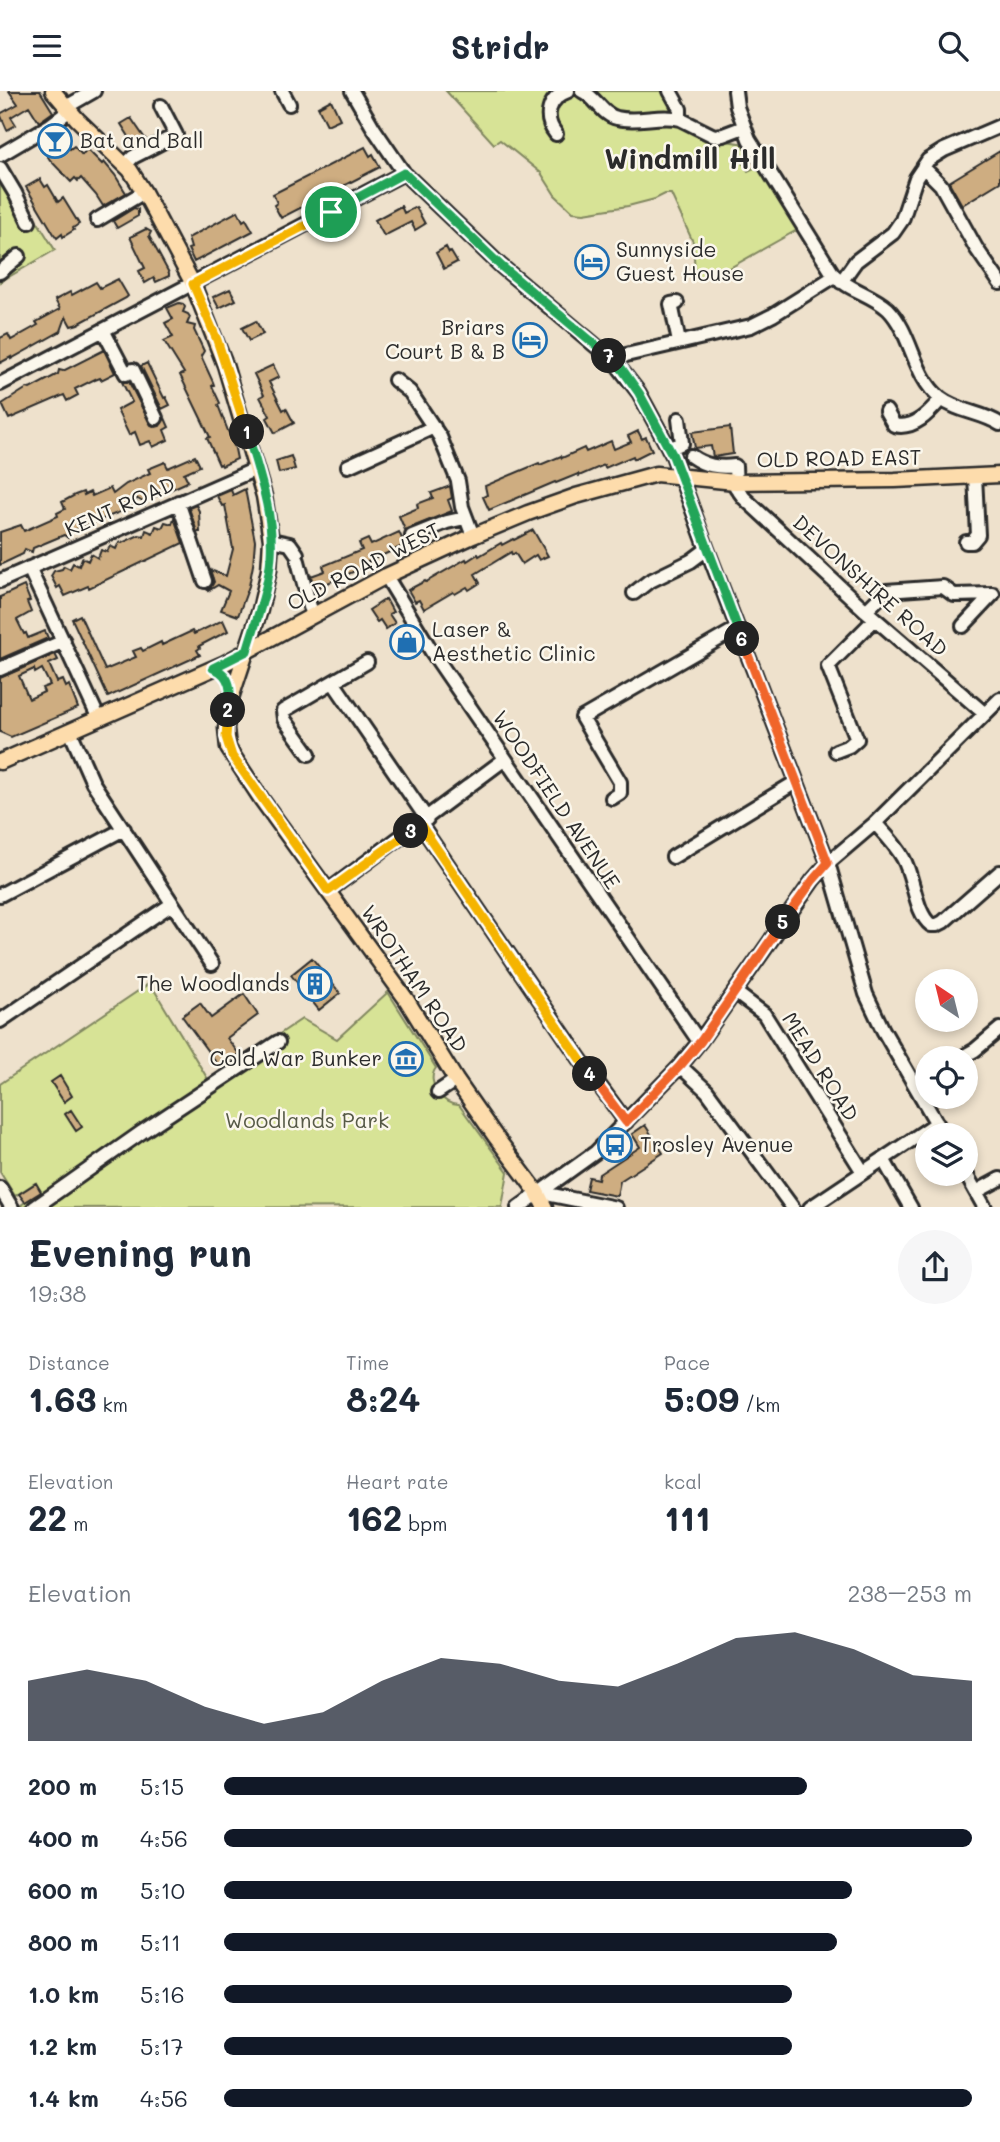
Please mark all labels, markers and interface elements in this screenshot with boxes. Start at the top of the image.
text: Stridr [451,25,549,67]
icon: menu [28,27,66,65]
icon: search [934,27,972,65]
bar icon: Bat and Ball [36,122,74,160]
place label: Bat and Ball [80,126,204,153]
district label: Windmill Hill [604,140,776,176]
pin [301,182,361,242]
icon: arrive [312,193,350,231]
place label: Sunnyside Guest House [616,235,744,286]
hotel icon: Sunnyside Guest House [573,243,611,281]
place label: Briars Court B & B [385,313,505,364]
hotel icon: Briars Court B & B [511,321,549,359]
pin: 7 [592,338,626,373]
text: 7 [603,343,614,368]
pin: 1 [230,415,264,449]
text: 1 [242,419,251,444]
street label: OLD ROAD EAST [756,443,922,472]
street label: KENT ROAD [60,469,179,542]
street label: DEVONSHIRE ROAD [788,508,954,662]
street label: OLD ROAD WEST [282,515,445,616]
place label: Laser & Aesthetic Clinic [432,615,596,666]
pin: 6 [724,621,760,657]
shop icon: Laser & Aesthetic Clinic [388,623,426,661]
text: 6 [736,626,747,651]
pin: 2 [210,693,246,727]
text: 2 [222,697,233,722]
street label: WOODFIELD AVENUE [487,705,627,894]
pin: 3 [394,813,428,849]
text: 3 [405,818,416,843]
street label: WROTHAM ROAD [356,899,475,1057]
pin: 5 [766,905,800,939]
text: 5 [777,909,788,934]
building icon: The Woodlands [296,965,334,1003]
place label: The Woodlands [137,969,290,996]
north arrow [915,969,978,1033]
map controls [915,969,978,1186]
street label: MEAD ROAD [777,1007,865,1126]
museum icon: Cold War Bunker [387,1040,425,1078]
place label: Cold War Bunker [210,1044,382,1071]
button: locate [915,1046,978,1109]
pin: 4 [572,1056,608,1091]
text: 4 [583,1061,596,1086]
park label: Woodlands Park [225,1106,389,1133]
button: layers [915,1123,978,1186]
bus stop icon: Trosley Avenue [596,1126,634,1164]
place label: Trosley Avenue [640,1130,794,1157]
text: Evening run [28,1227,252,1277]
button: share [898,1230,972,1304]
text: 19:38 [28,1278,86,1308]
text: Distance [28,1350,110,1375]
text: Time [346,1350,389,1375]
text: Pace [664,1350,710,1375]
text: 1.63 [28,1375,96,1421]
text: 8:24 [346,1375,421,1421]
text: 5:09 [664,1375,739,1421]
text: km [96,1392,128,1417]
text: /km [739,1392,780,1417]
text: Elevation [28,1469,113,1494]
text: Heart rate [346,1469,449,1494]
text: kcal [664,1469,702,1494]
text: 22 [28,1494,67,1540]
text: 162 [346,1494,402,1540]
text: 111 [664,1494,711,1540]
text: m [67,1511,88,1536]
text: bpm [402,1511,447,1536]
text: Elevation [28,1578,131,1608]
text: 238–253 m [848,1578,972,1608]
text: 200 m [28,1771,97,1801]
text: 5:15 [140,1771,184,1801]
text: 400 m [28,1823,99,1853]
text: 4:56 [140,1823,188,1853]
text: 600 m [28,1875,98,1905]
text: 5:10 [140,1875,185,1905]
text: 800 m [28,1927,98,1957]
text: 5:11 [140,1927,181,1957]
text: 1.0 km [28,1979,99,2009]
text: 5:16 [140,1979,185,2009]
text: 1.2 km [28,2031,97,2061]
text: 5:17 [140,2031,184,2061]
text: 1.4 km [28,2083,99,2113]
text: 4:56 [140,2083,188,2113]

